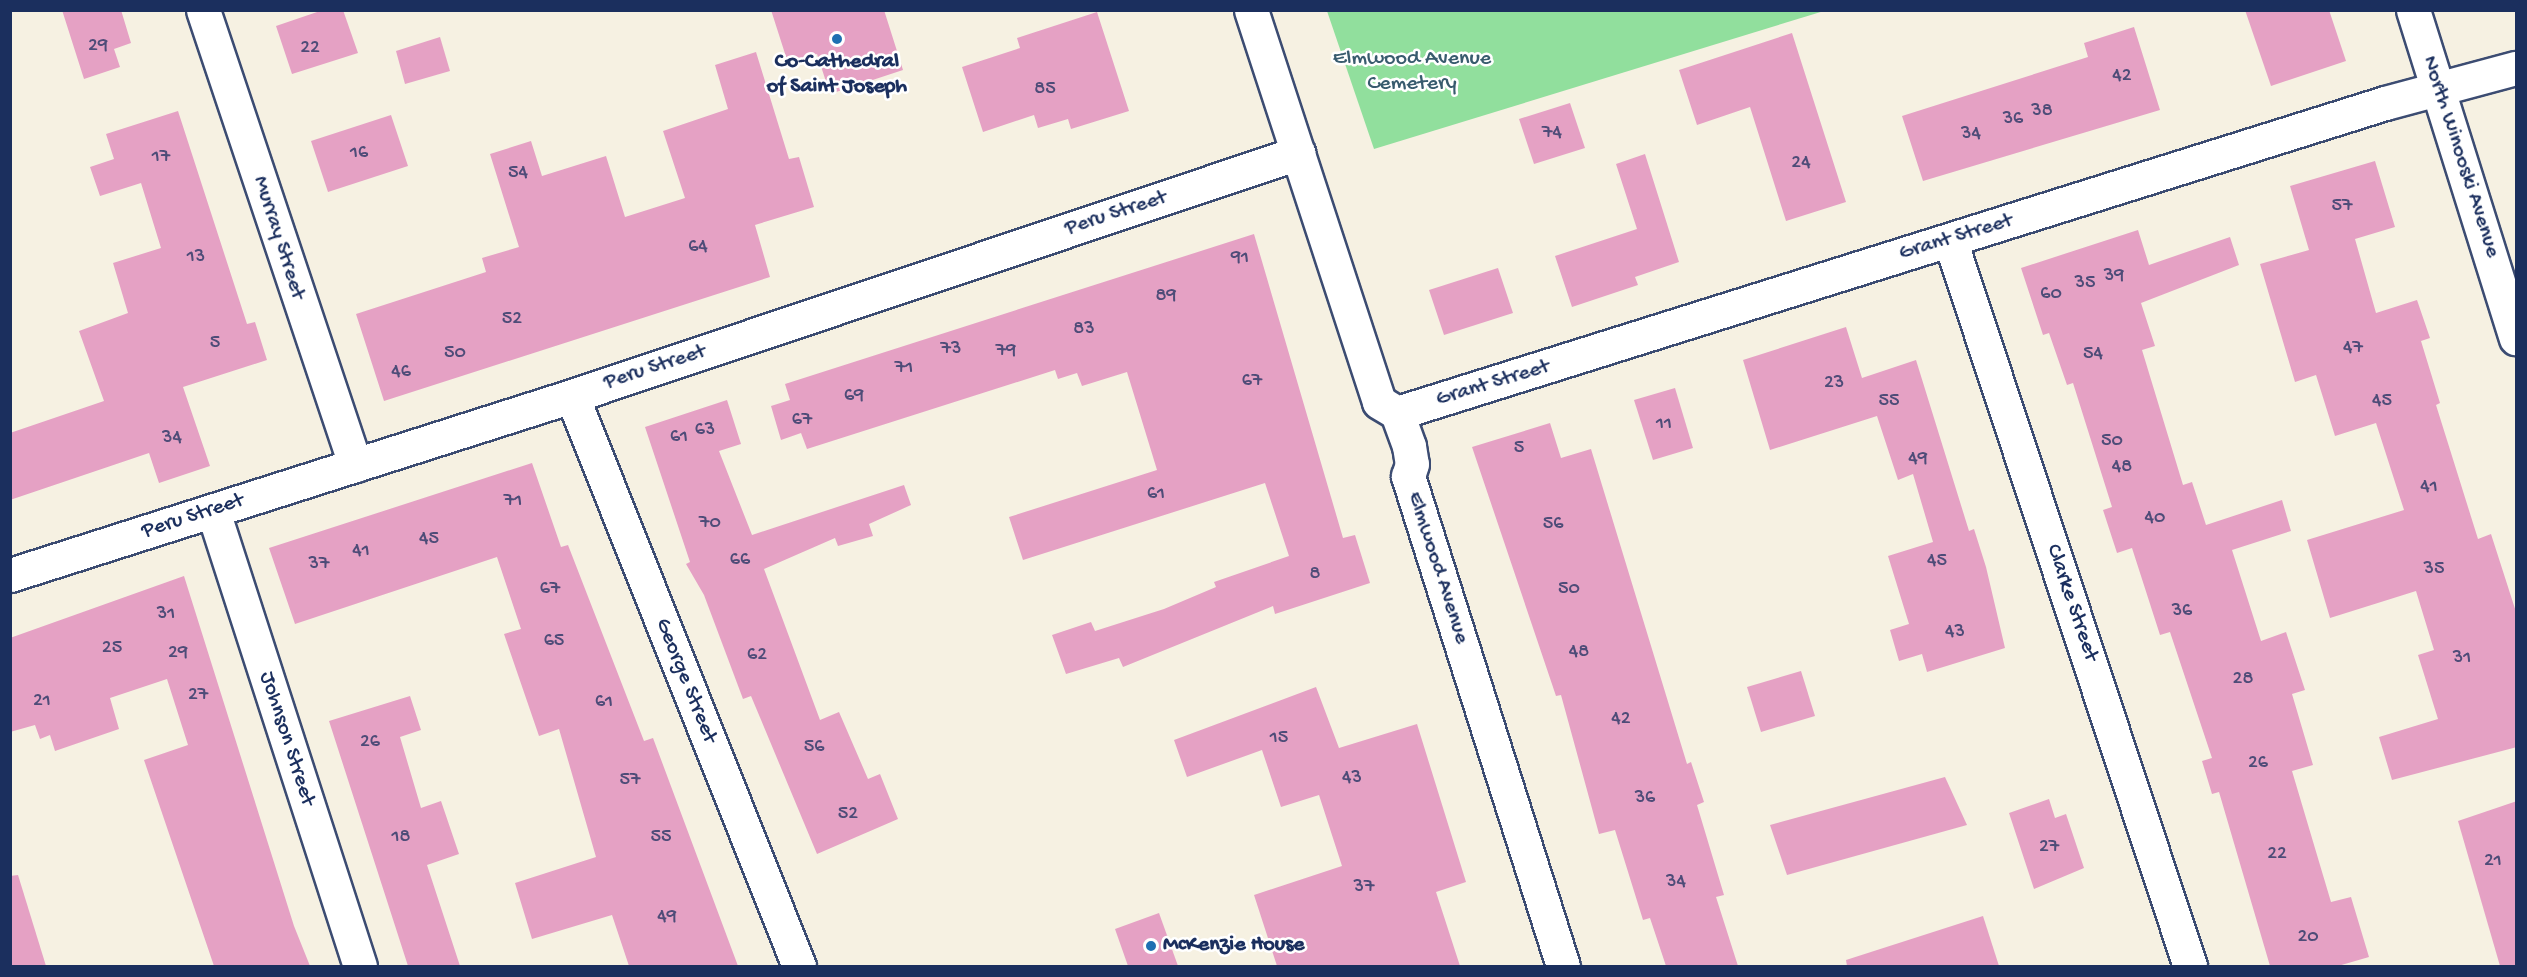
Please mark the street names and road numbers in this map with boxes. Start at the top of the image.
street label: North Winooski Avenue [2415,53,2505,261]
street label: Murray Street [246,173,310,303]
street label: Peru Street [1062,185,1170,243]
street label: Grant Street [1896,208,2016,268]
street label: Peru Street [601,339,709,397]
street label: Grant Street [1433,354,1553,414]
street label: Peru Street [139,488,247,546]
street label: Elmwood Avenue [1400,489,1474,647]
street label: Clarke Street [2039,541,2103,665]
street label: George Street [648,615,722,747]
street label: Johnson Street [252,669,320,809]

